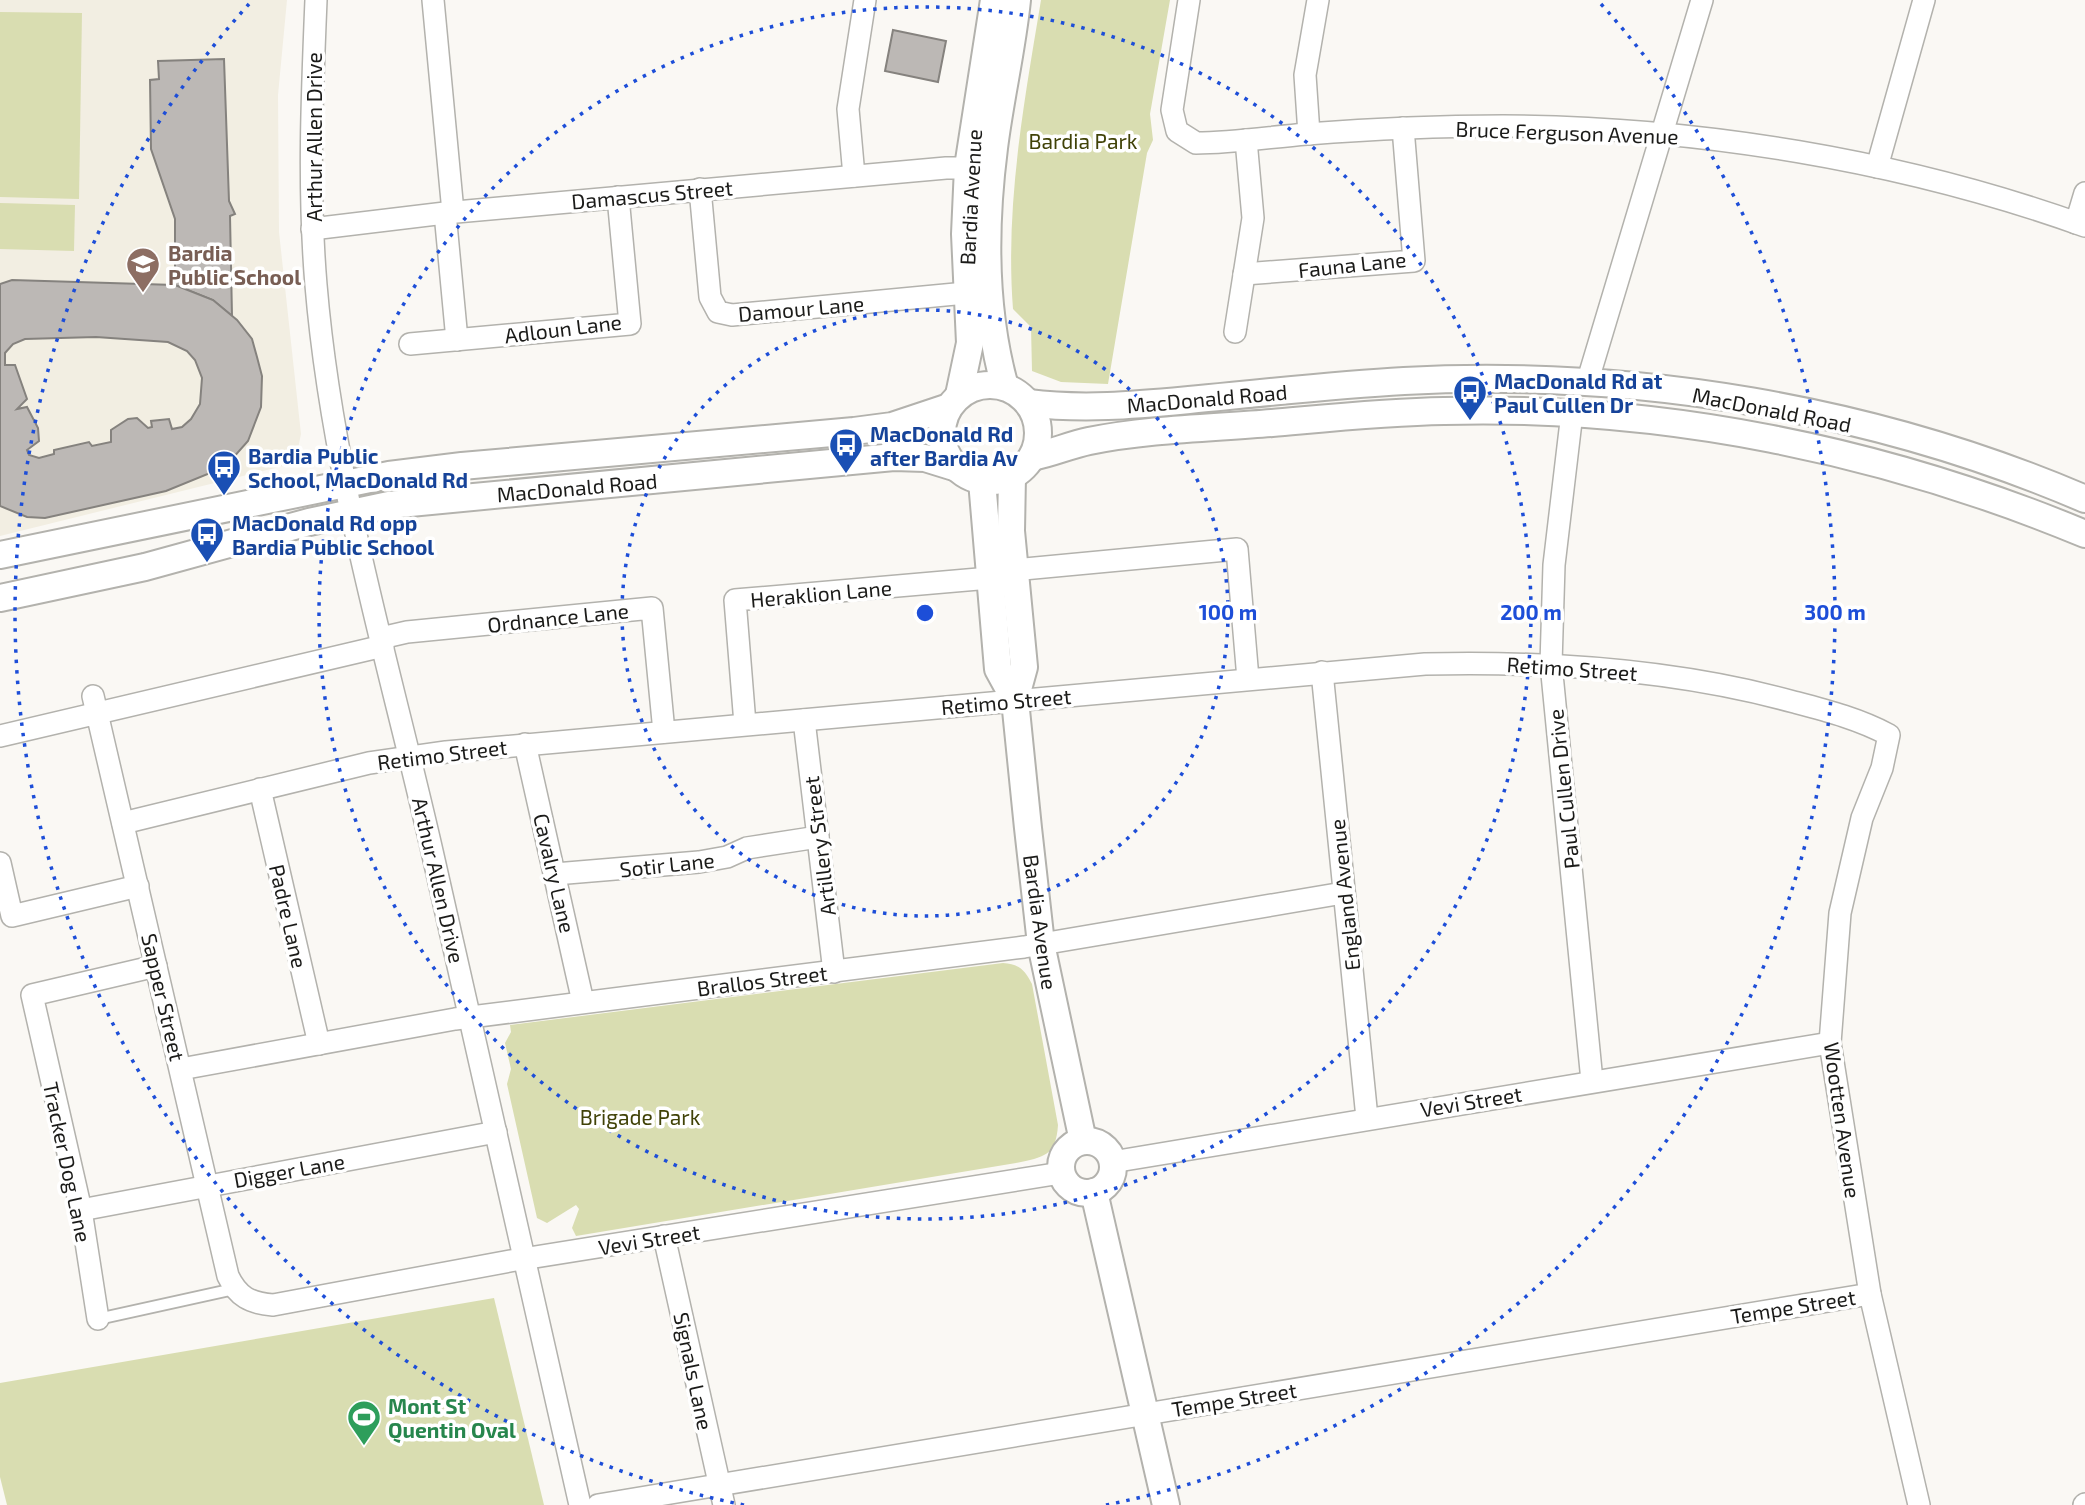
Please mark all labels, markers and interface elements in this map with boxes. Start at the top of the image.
street label: Arthur Allen Drive [301,52,326,222]
street label: Bruce Ferguson Avenue [1455,116,1679,148]
street label: Bardia Avenue [954,128,986,266]
park label: Bardia Park [1028,128,1138,153]
street label: Damascus Street [570,174,734,214]
place label: Bardia Public School [168,240,301,289]
school or university icon: Bardia Public School [124,245,162,294]
street label: Fauna Lane [1297,246,1407,282]
street label: Damour Lane [737,290,865,326]
street label: Adloun Lane [503,308,623,348]
place label: MacDonald Rd at Paul Cullen Dr [1494,368,1663,417]
bus stop icon: MacDonald Rd at Paul Cullen Dr [1451,373,1489,422]
street label: MacDonald Road [1126,379,1288,417]
street label: MacDonald Road [1691,381,1853,437]
place label: MacDonald Rd after Bardia Av [870,421,1018,470]
bus stop icon: MacDonald Rd after Bardia Av [827,426,865,475]
place label: Bardia Public School, MacDonald Rd [248,443,468,492]
bus stop icon: Bardia Public School, MacDonald Rd [205,448,243,497]
street label: MacDonald Road [496,468,658,506]
place label: MacDonald Rd opp Bardia Public School [232,510,434,559]
bus stop icon: MacDonald Rd opp Bardia Public School [188,515,226,564]
street label: Heraklion Lane [749,574,893,612]
street label: Ordnance Lane [486,597,630,637]
text: 100 m [1199,599,1257,624]
text: 200 m [1500,599,1562,624]
text: 300 m [1804,599,1866,624]
centre of rings [913,601,937,625]
street label: Retimo Street [1506,651,1638,685]
street label: Retimo Street [940,683,1072,719]
street label: Paul Cullen Drive [1542,708,1584,870]
street label: Retimo Street [376,734,508,774]
street label: Artillery Street [798,775,840,917]
street label: Arthur Allen Drive [408,795,470,965]
street label: Cavalry Lane [529,811,581,935]
street label: England Avenue [1324,818,1364,972]
street label: Sotir Lane [618,847,716,881]
street label: Bardia Avenue [1019,853,1063,991]
street label: Padre Lane [265,862,313,970]
street label: Sapper Street [137,931,191,1063]
street label: Brallos Street [695,960,829,1000]
street label: Wootten Avenue [1820,1040,1866,1200]
street label: Tracker Dog Lane [39,1080,97,1244]
street label: Vevi Street [1418,1081,1524,1121]
park label: Brigade Park [580,1104,701,1129]
street label: Digger Lane [232,1148,346,1192]
street label: Vevi Street [596,1219,702,1259]
street label: Tempe Street [1729,1284,1857,1328]
street label: Signals Lane [669,1310,719,1432]
street label: Tempe Street [1170,1377,1298,1421]
place label: Mont St Quentin Oval [388,1393,516,1443]
sports icon: Mont St Quentin Oval [345,1398,383,1447]

